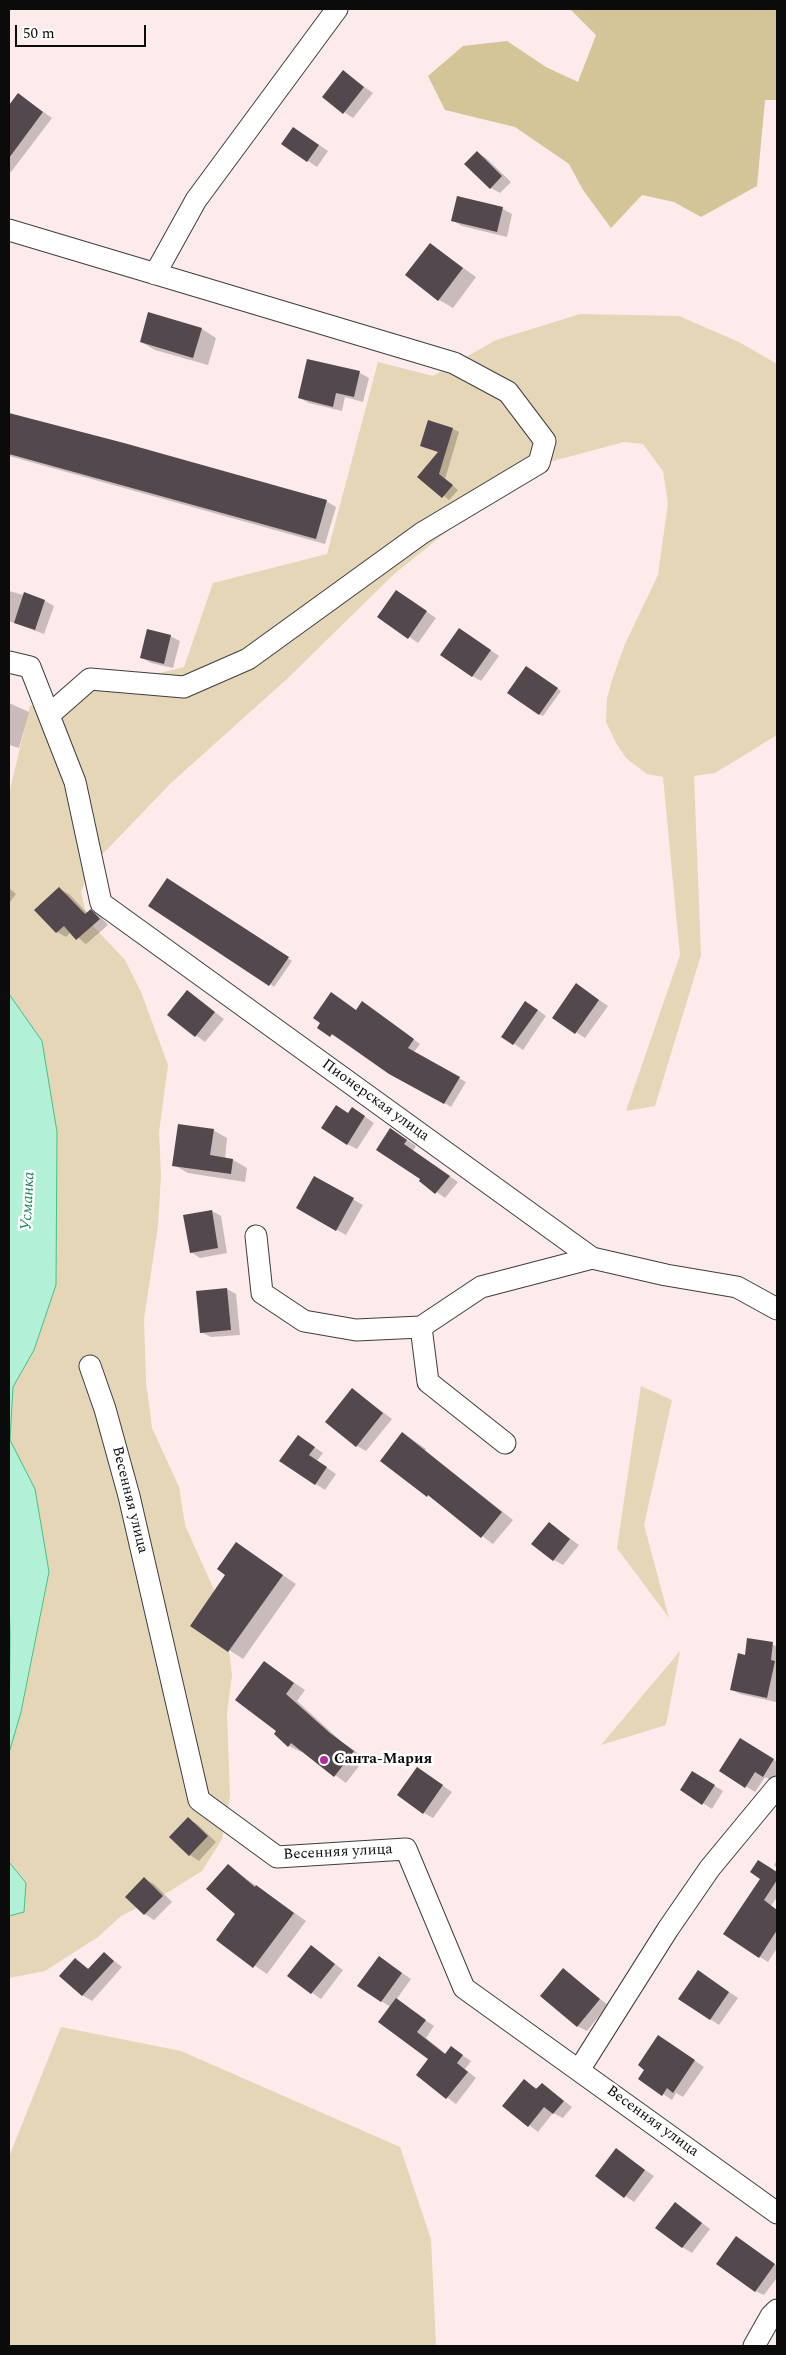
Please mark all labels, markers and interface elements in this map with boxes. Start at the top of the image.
scale bar [18,15,149,47]
text: 50 m [23,22,55,45]
street label: Пионерская улица [318,1056,432,1146]
water label: Усманка [18,1171,40,1231]
street label: Весенняя улица [107,1445,151,1555]
place label: Санта-Мария [334,1751,432,1769]
marker: Санта-Мария [318,1754,330,1766]
street label: Весенняя улица [283,1841,393,1865]
street label: Весенняя улица [602,2082,702,2162]

